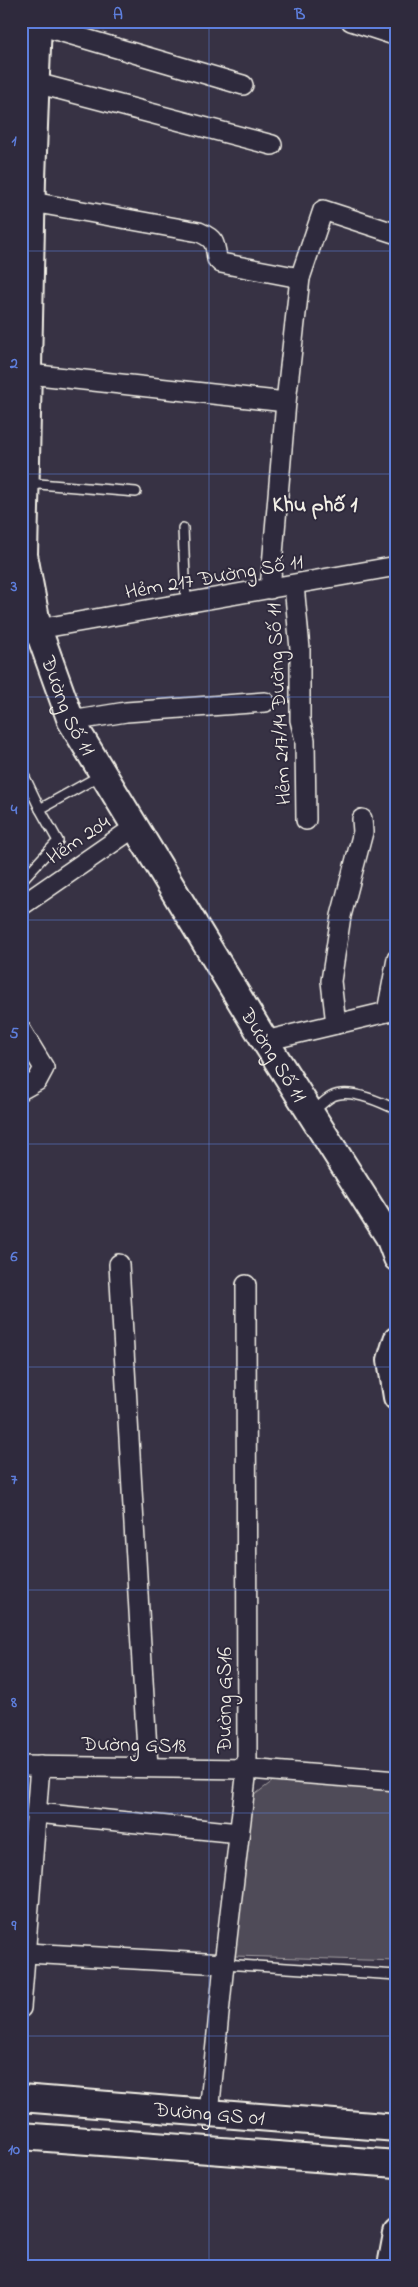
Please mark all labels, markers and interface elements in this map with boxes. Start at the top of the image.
text: A [113,3,123,27]
text: B [294,3,306,27]
text: 1 [11,129,17,153]
text: 2 [9,352,18,376]
district label: Khu phố 1 [273,490,357,522]
street label: Hẻm 217 Đường Số 11 [123,547,307,610]
text: 3 [10,575,18,599]
street label: Hẻm 217/14 Đường Số 11 [260,602,302,806]
street label: Đường Số 11 [32,651,102,763]
text: 4 [10,798,18,822]
street label: Hẻm 204 [41,808,117,873]
street label: Đường Số 11 [231,1002,313,1109]
text: 5 [9,1022,19,1046]
text: 6 [9,1245,18,1269]
text: 7 [11,1468,18,1492]
street label: Đường GS16 [211,1647,243,1754]
text: 8 [10,1691,17,1715]
street label: Đường GS18 [80,1730,187,1764]
text: 9 [11,1914,17,1938]
street label: Đường GS 01 [152,2096,266,2134]
text: 10 [8,2138,20,2162]

